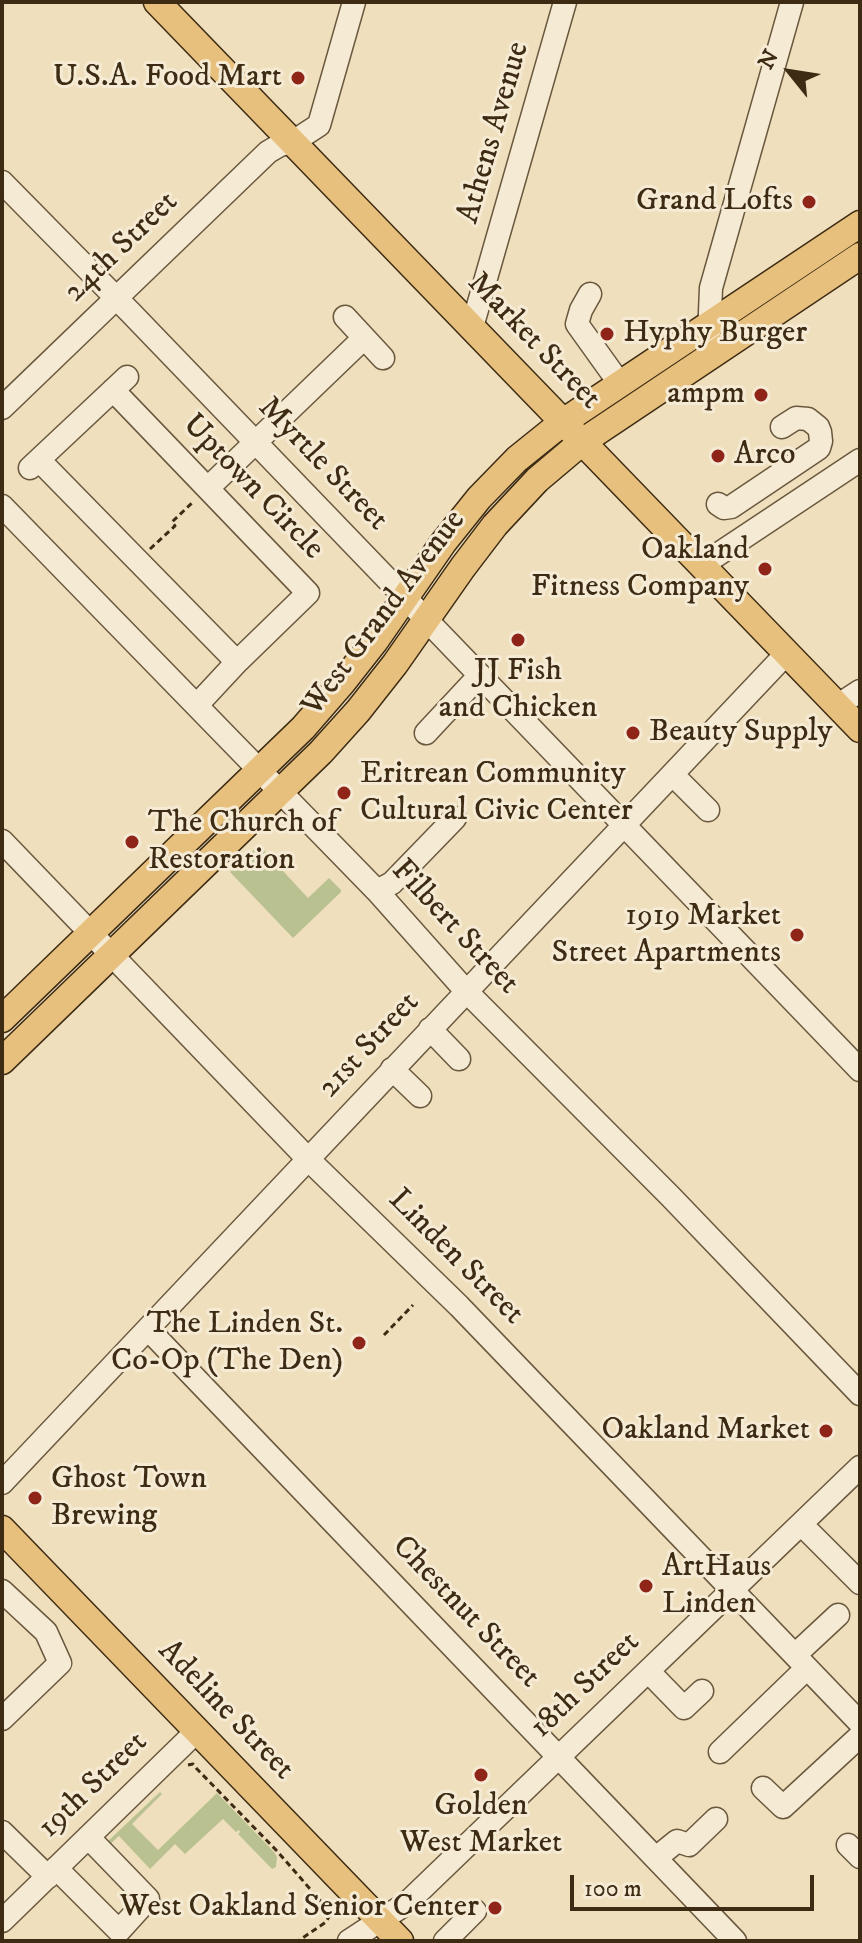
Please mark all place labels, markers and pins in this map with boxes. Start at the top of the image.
place label: U.S.A. Food Mart [53,59,282,97]
marker: U.S.A. Food Mart [289,69,307,87]
place label: Grand Lofts [636,183,793,221]
marker: Grand Lofts [800,193,818,211]
place label: Hyphy Burger [623,315,807,353]
marker: Hyphy Burger [598,325,616,343]
place label: ampm [667,376,745,414]
marker: ampm [752,386,770,404]
place label: Arco [734,437,796,475]
marker: Arco [709,447,727,465]
place label: Oakland Fitness Company [531,532,749,607]
marker: Oakland Fitness Company [756,560,774,578]
marker: JJ Fish and Chicken [509,631,527,649]
place label: JJ Fish and Chicken [439,653,597,728]
place label: Beauty Supply [649,714,832,752]
marker: Beauty Supply [624,724,642,742]
place label: Eritrean Community Cultural Civic Center [360,756,633,831]
marker: Eritrean Community Cultural Civic Center [335,784,353,802]
place label: The Church of Restoration [148,805,337,880]
marker: The Church of Restoration [123,833,141,851]
place label: 1919 Market Street Apartments [552,898,781,973]
marker: 1919 Market Street Apartments [788,926,806,944]
place label: The Linden St. Co-Op (The Den) [111,1306,343,1381]
marker: The Linden St. Co-Op (The Den) [350,1334,368,1352]
place label: Oakland Market [602,1412,810,1450]
marker: Oakland Market [817,1422,835,1440]
place label: Ghost Town Brewing [51,1461,207,1536]
marker: Ghost Town Brewing [26,1489,44,1507]
place label: ArtHaus Linden [662,1549,771,1624]
marker: ArtHaus Linden [637,1577,655,1595]
marker: Golden West Market [472,1766,490,1784]
place label: Golden West Market [400,1788,562,1863]
place label: West Oakland Senior Center [120,1889,479,1927]
marker: West Oakland Senior Center [486,1899,504,1917]

